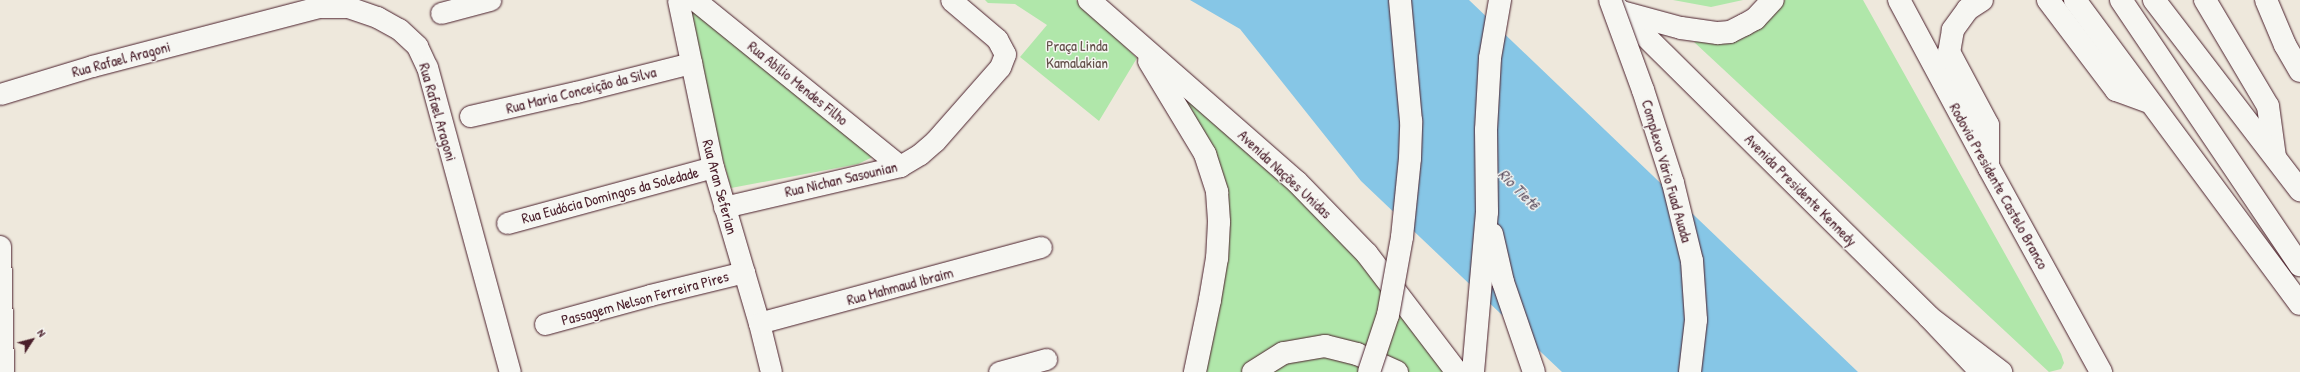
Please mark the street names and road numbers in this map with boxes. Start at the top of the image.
street label: Rua Rafael Aragoni [70,37,172,81]
street label: Rua Abílio Mendes Filho [744,37,852,129]
street label: Rua Rafael Aragoni [415,61,461,163]
street label: Rua Maria Conceição da Silva [504,63,658,117]
street label: Complexo Vário Fuad Auada [1638,98,1696,244]
street label: Rodovia Presidente Castelo Branco [1946,100,2052,272]
street label: Avenida Nações Unidas [1234,126,1336,222]
street label: Avenida Presidente Kennedy [1741,130,1861,250]
street label: Rua Aran Seferian [699,138,741,236]
street label: Rua Nichan Sasounian [783,157,899,201]
street label: Rua Eudócia Domingos da Soledade [520,163,700,227]
street label: Rua Mahmaud Ibraim [845,263,955,309]
street label: Passagem Nelson Ferreira Pires [559,267,731,329]

